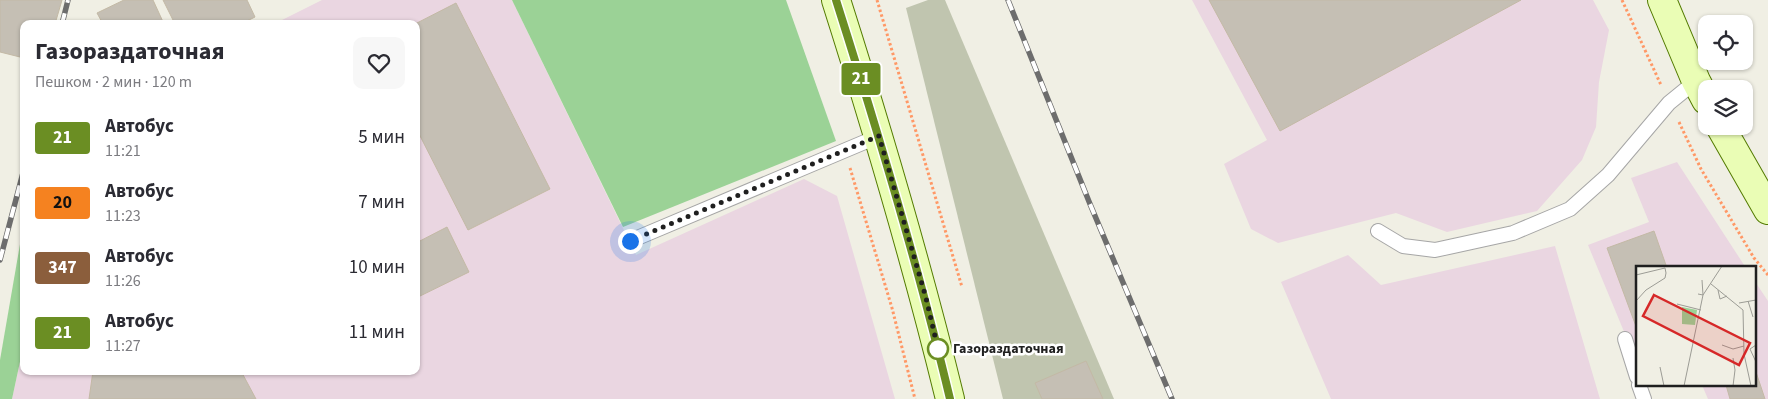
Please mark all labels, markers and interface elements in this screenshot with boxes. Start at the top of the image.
map controls [1698,15,1753,135]
button: locate [1698,15,1753,70]
text: Газораздаточная [35,34,224,69]
button: heart [353,37,405,89]
line badge: 21 [838,63,884,95]
text: 21 [851,66,871,91]
text: Пешком · 2 мин · 120 m [35,71,192,93]
button: layers [1698,80,1753,135]
text: Автобус [105,113,174,140]
text: 5 мин [358,124,405,151]
text: 21 [53,125,72,150]
text: 11:21 [105,140,141,162]
text: Автобус [105,178,174,205]
text: 7 мин [358,189,405,216]
text: 20 [53,190,72,215]
text: 11:23 [105,205,141,227]
your location [618,229,643,254]
text: Автобус [105,243,174,270]
text: 10 мин [349,254,405,281]
text: 347 [48,255,77,280]
inset map [1636,266,1756,386]
text: 11:26 [105,270,141,292]
text: Автобус [105,308,174,335]
text: 11 мин [349,319,405,346]
text: 21 [53,320,72,345]
text: 11:27 [105,335,141,357]
marker: Газораздаточная [927,338,949,360]
place label: Газораздаточная [953,339,1064,359]

